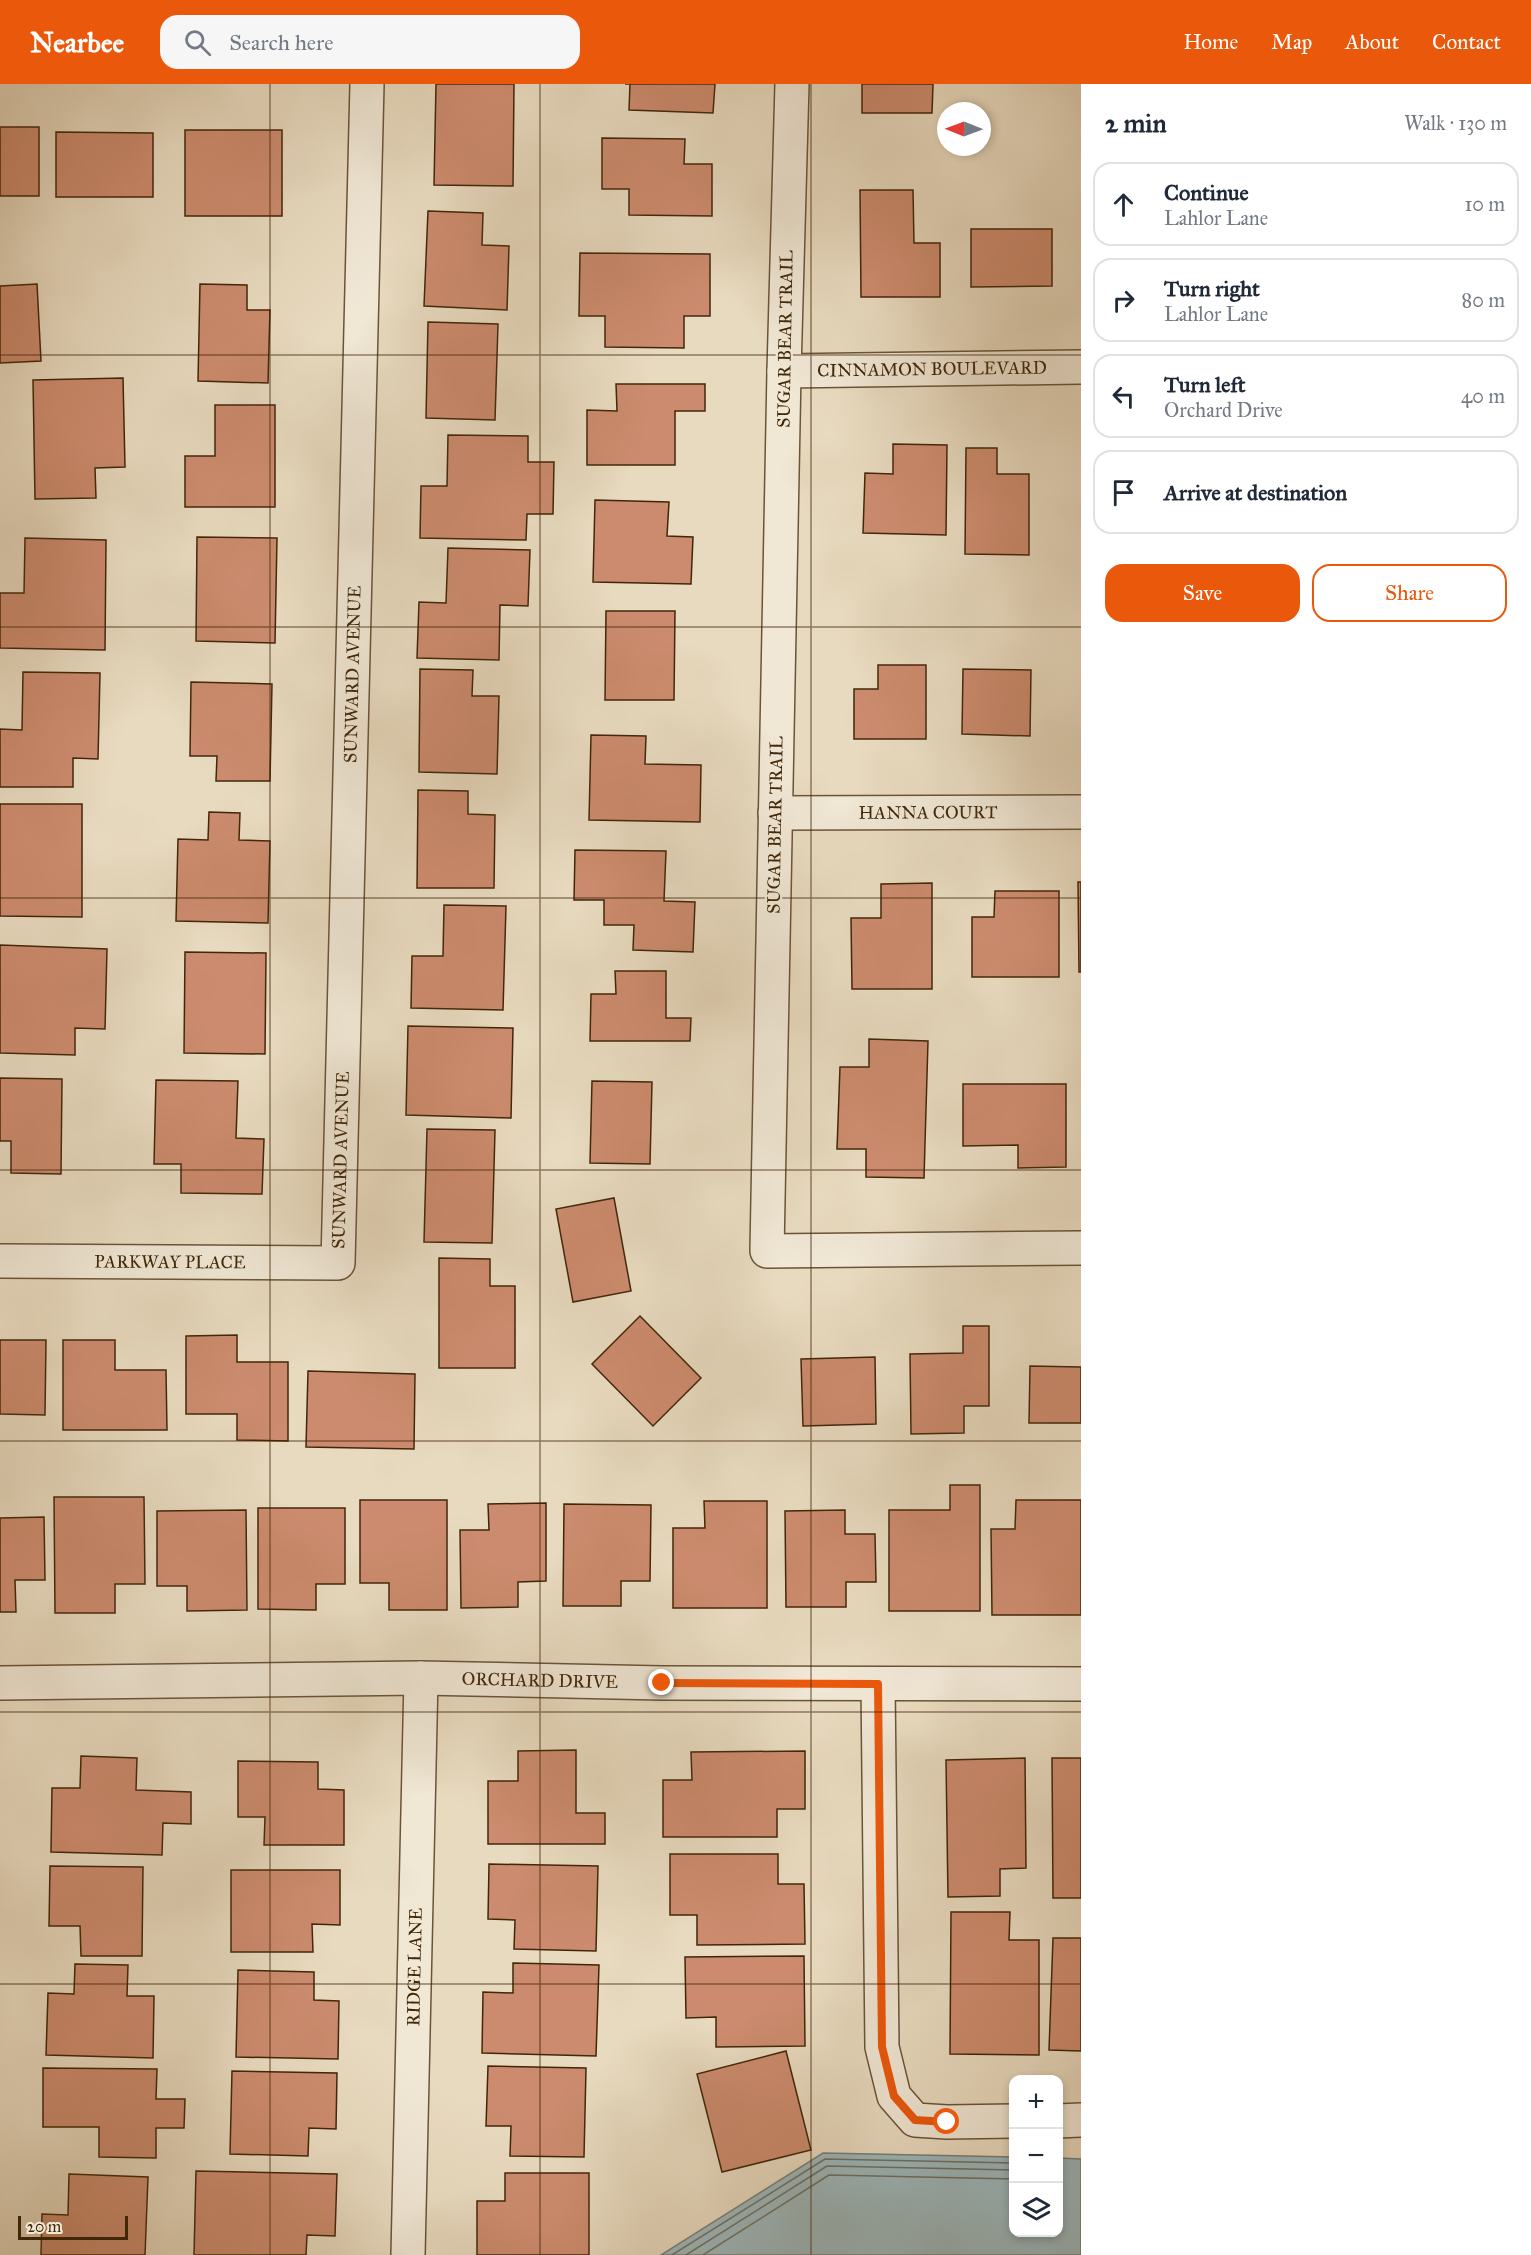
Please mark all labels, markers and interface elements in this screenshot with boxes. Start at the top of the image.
search box [160,15,580,69]
text: Nearbee [30,25,124,60]
icon: search [181,26,214,59]
text: Search here [229,29,333,56]
text: Home [1183,29,1238,55]
text: Map [1271,29,1312,55]
text: About [1345,29,1399,55]
text: Contact [1432,29,1501,55]
north arrow [937,102,991,156]
text: 2 min [1105,107,1166,139]
text: Walk · 130 m [1404,111,1507,135]
text: Continue [1164,179,1249,206]
icon: ahead [1107,188,1140,221]
text: 10 m [1464,192,1505,216]
text: Lahlor Lane [1164,206,1268,230]
street label: SUGAR BEAR TRAIL [772,249,798,428]
text: Turn right [1164,275,1260,302]
icon: right [1107,284,1140,317]
text: 80 m [1462,288,1505,312]
text: Lahlor Lane [1164,302,1268,326]
street label: CINNAMON BOULEVARD [817,356,1047,382]
text: Turn left [1164,371,1246,398]
icon: left [1107,380,1140,413]
text: 40 m [1461,384,1505,408]
text: Orchard Drive [1164,398,1283,422]
icon: arrive [1107,476,1140,509]
text: Arrive at destination [1164,479,1347,506]
button: Save [1105,564,1300,622]
button: Share [1312,564,1507,622]
street label: SUNWARD AVENUE [339,585,366,763]
street label: SUGAR BEAR TRAIL [762,735,788,914]
street label: HANNA COURT [858,801,998,824]
street label: SUNWARD AVENUE [327,1071,354,1249]
street label: PARKWAY PLACE [94,1251,246,1273]
street label: ORCHARD DRIVE [462,1668,618,1693]
route end [648,1669,674,1695]
street label: RIDGE LANE [402,1907,427,2027]
map controls [1009,2075,1063,2237]
button: + [1009,2075,1063,2129]
route start [933,2108,959,2134]
button: − [1009,2129,1063,2183]
button: layers [1009,2183,1063,2237]
scale bar [18,2213,128,2240]
text: 20 m [27,2217,61,2236]

